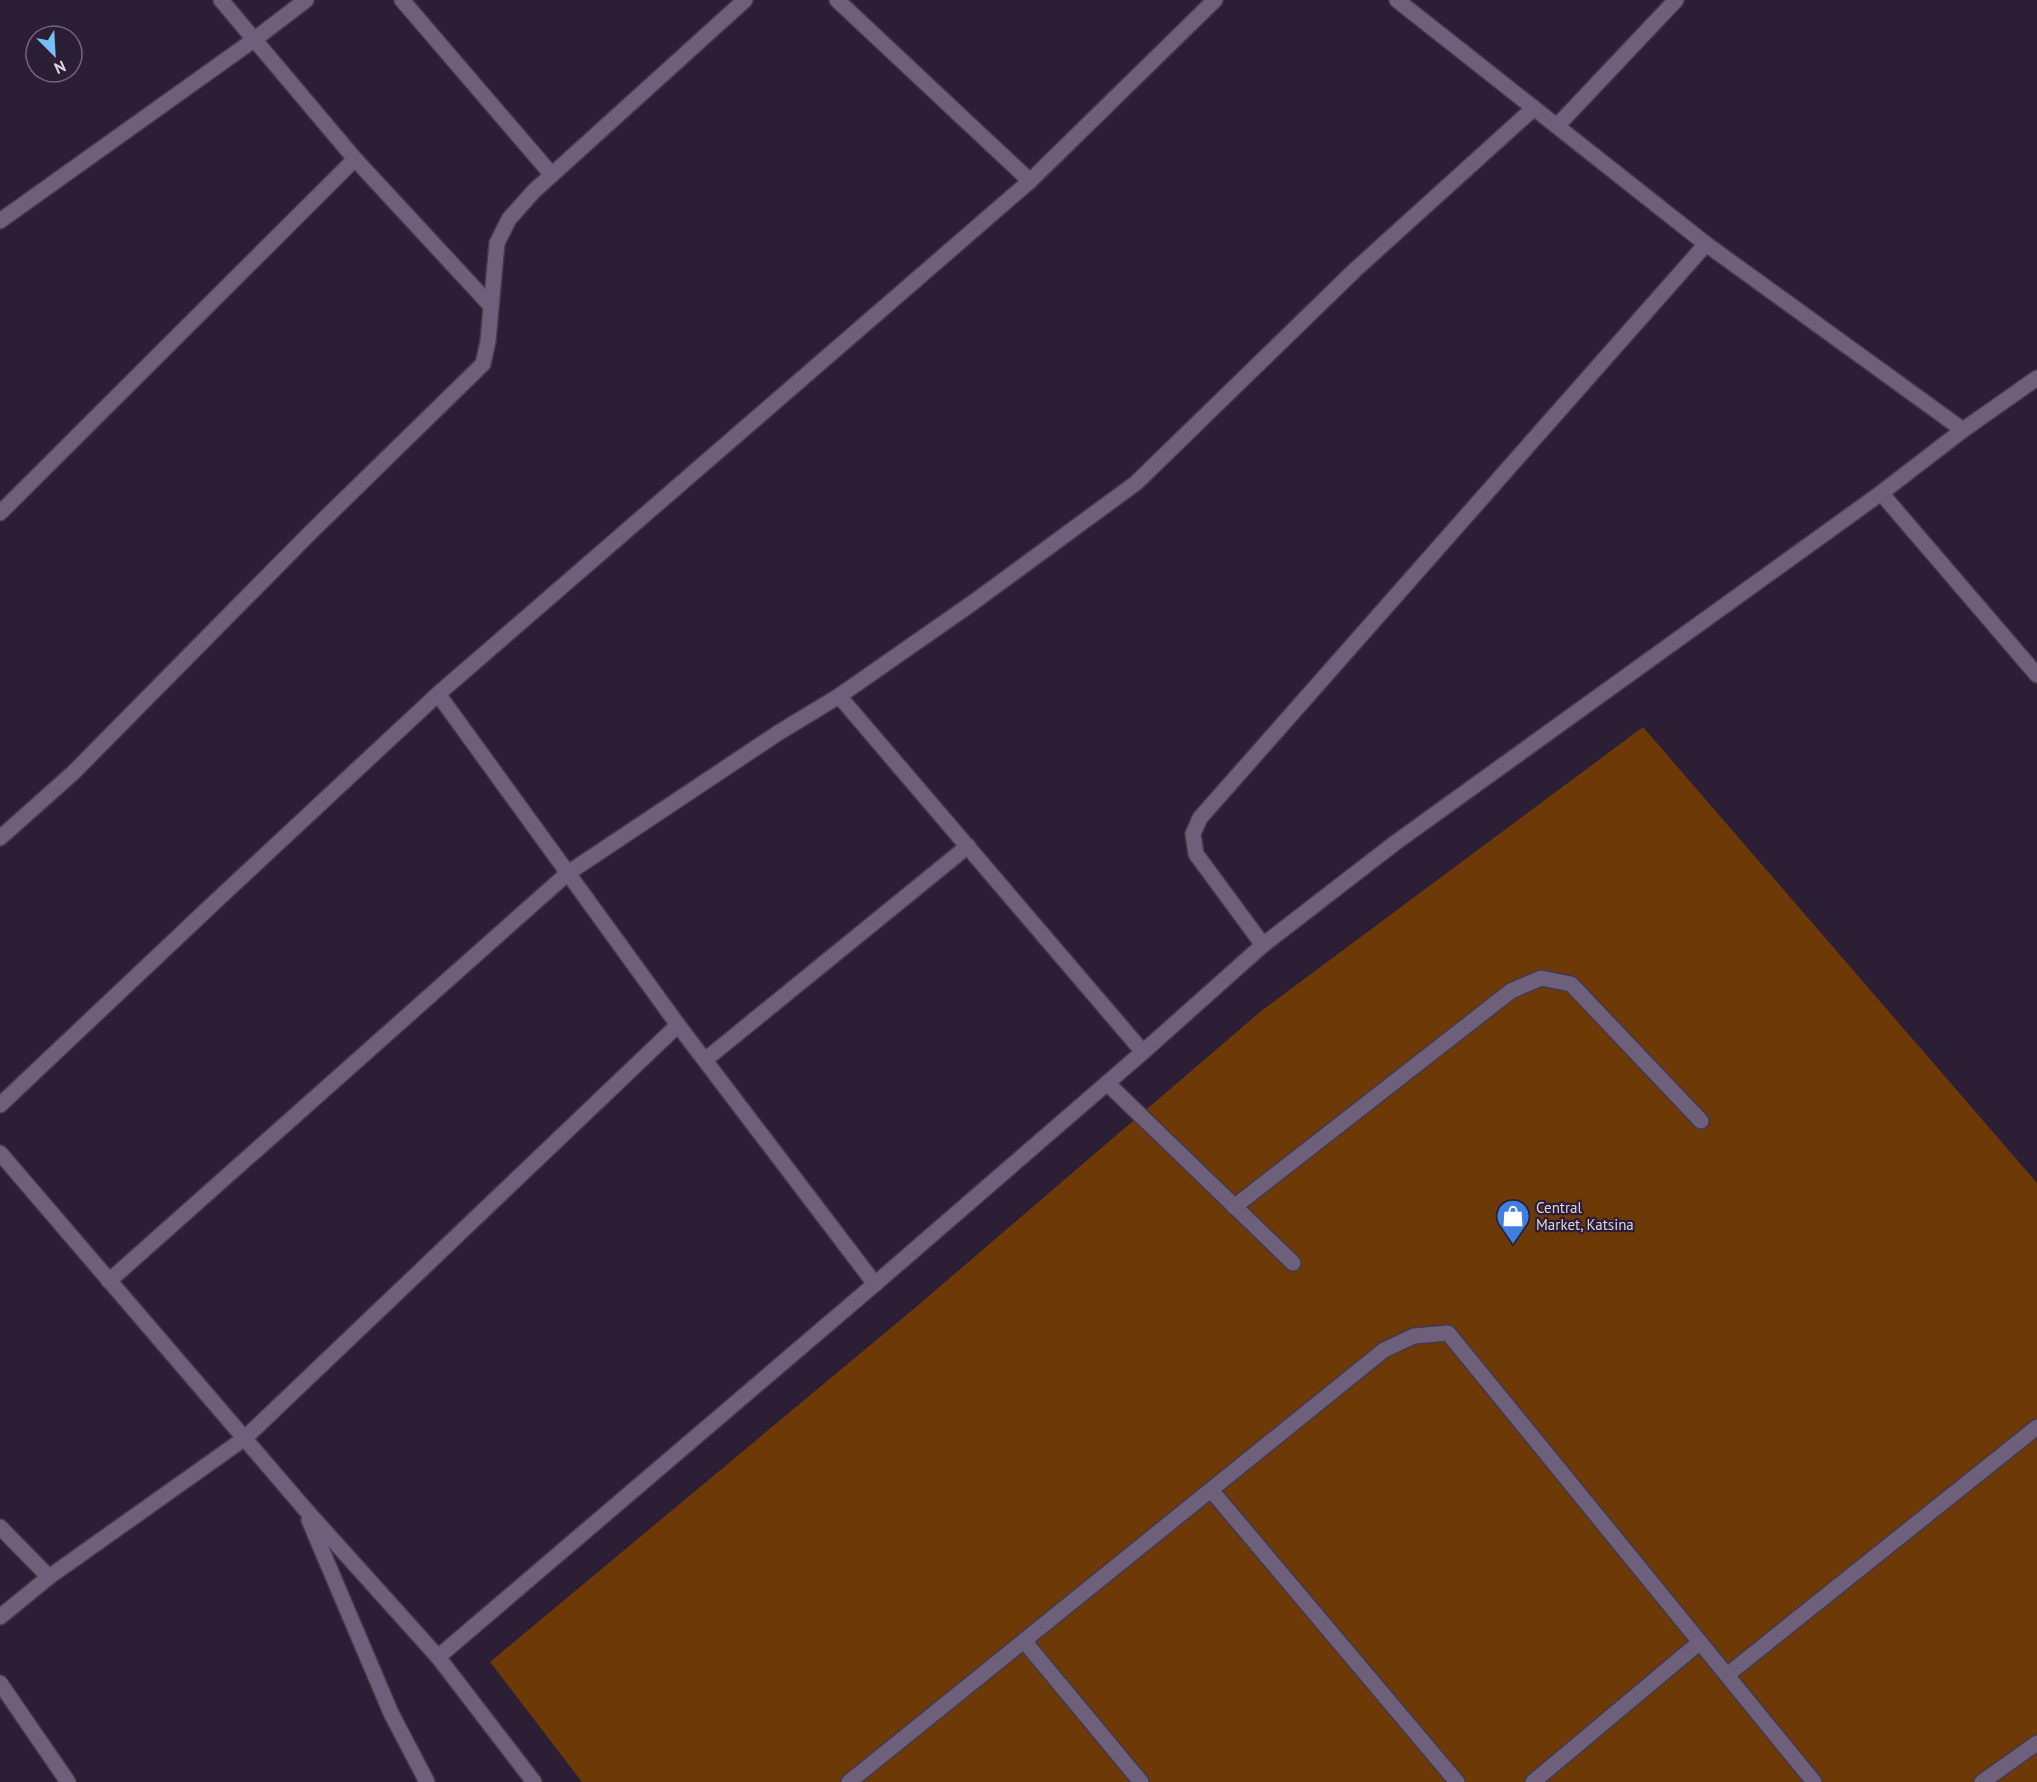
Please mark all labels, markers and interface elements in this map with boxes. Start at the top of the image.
north arrow [24,24,84,84]
text: N [51,56,69,79]
shop icon: Central Market, Katsina [1495,1198,1531,1245]
place label: Central Market, Katsina [1536,1198,1634,1234]

